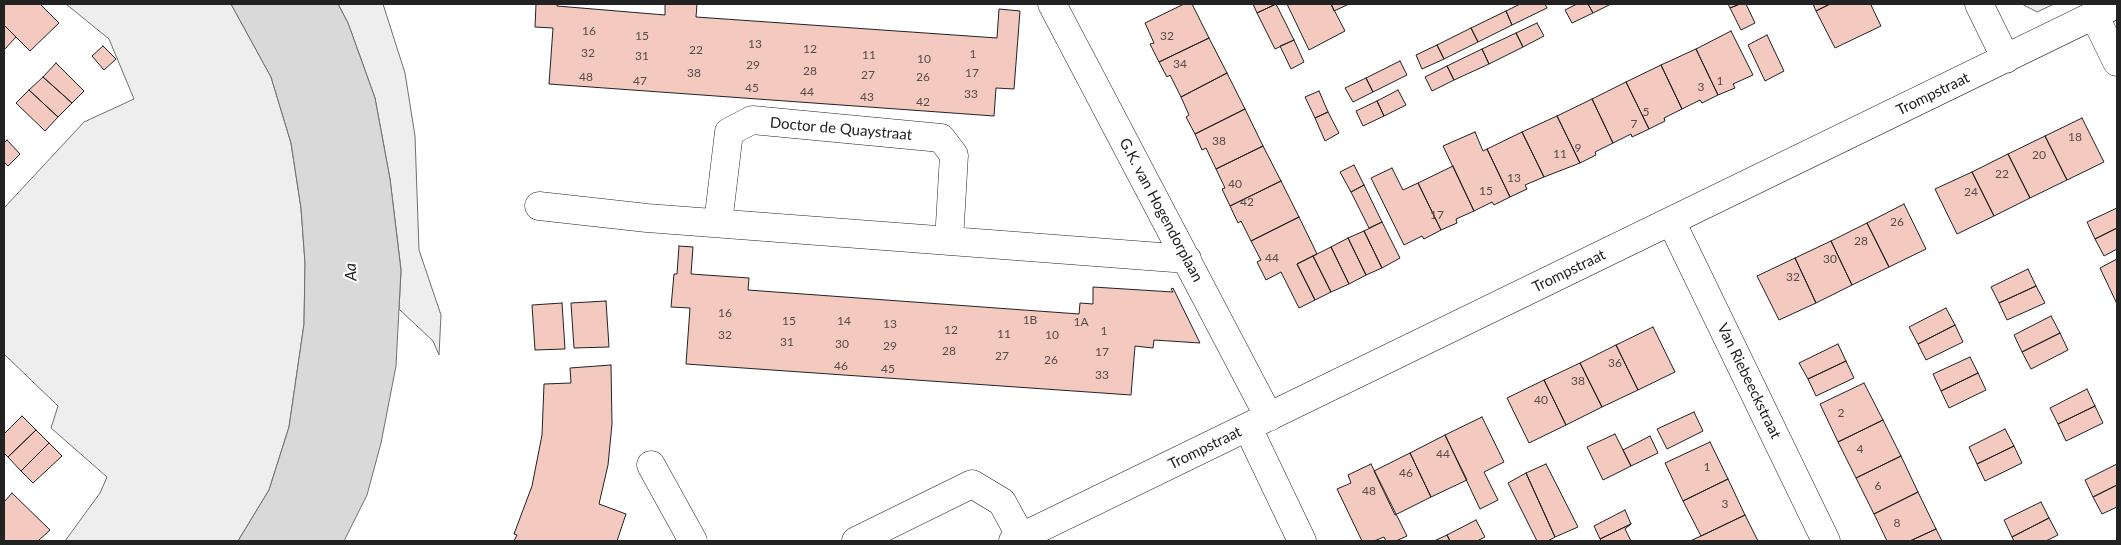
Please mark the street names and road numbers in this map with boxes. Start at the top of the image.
street label: Trompstraat [1894,69,1972,119]
street label: Doctor de Quaystraat [769,114,913,144]
street label: G.K. van Hogendorplaan [1115,135,1207,285]
street label: Trompstraat [1530,246,1608,296]
street label: Van Riebeeckstraat [1713,320,1785,442]
street label: Trompstraat [1166,423,1244,473]

